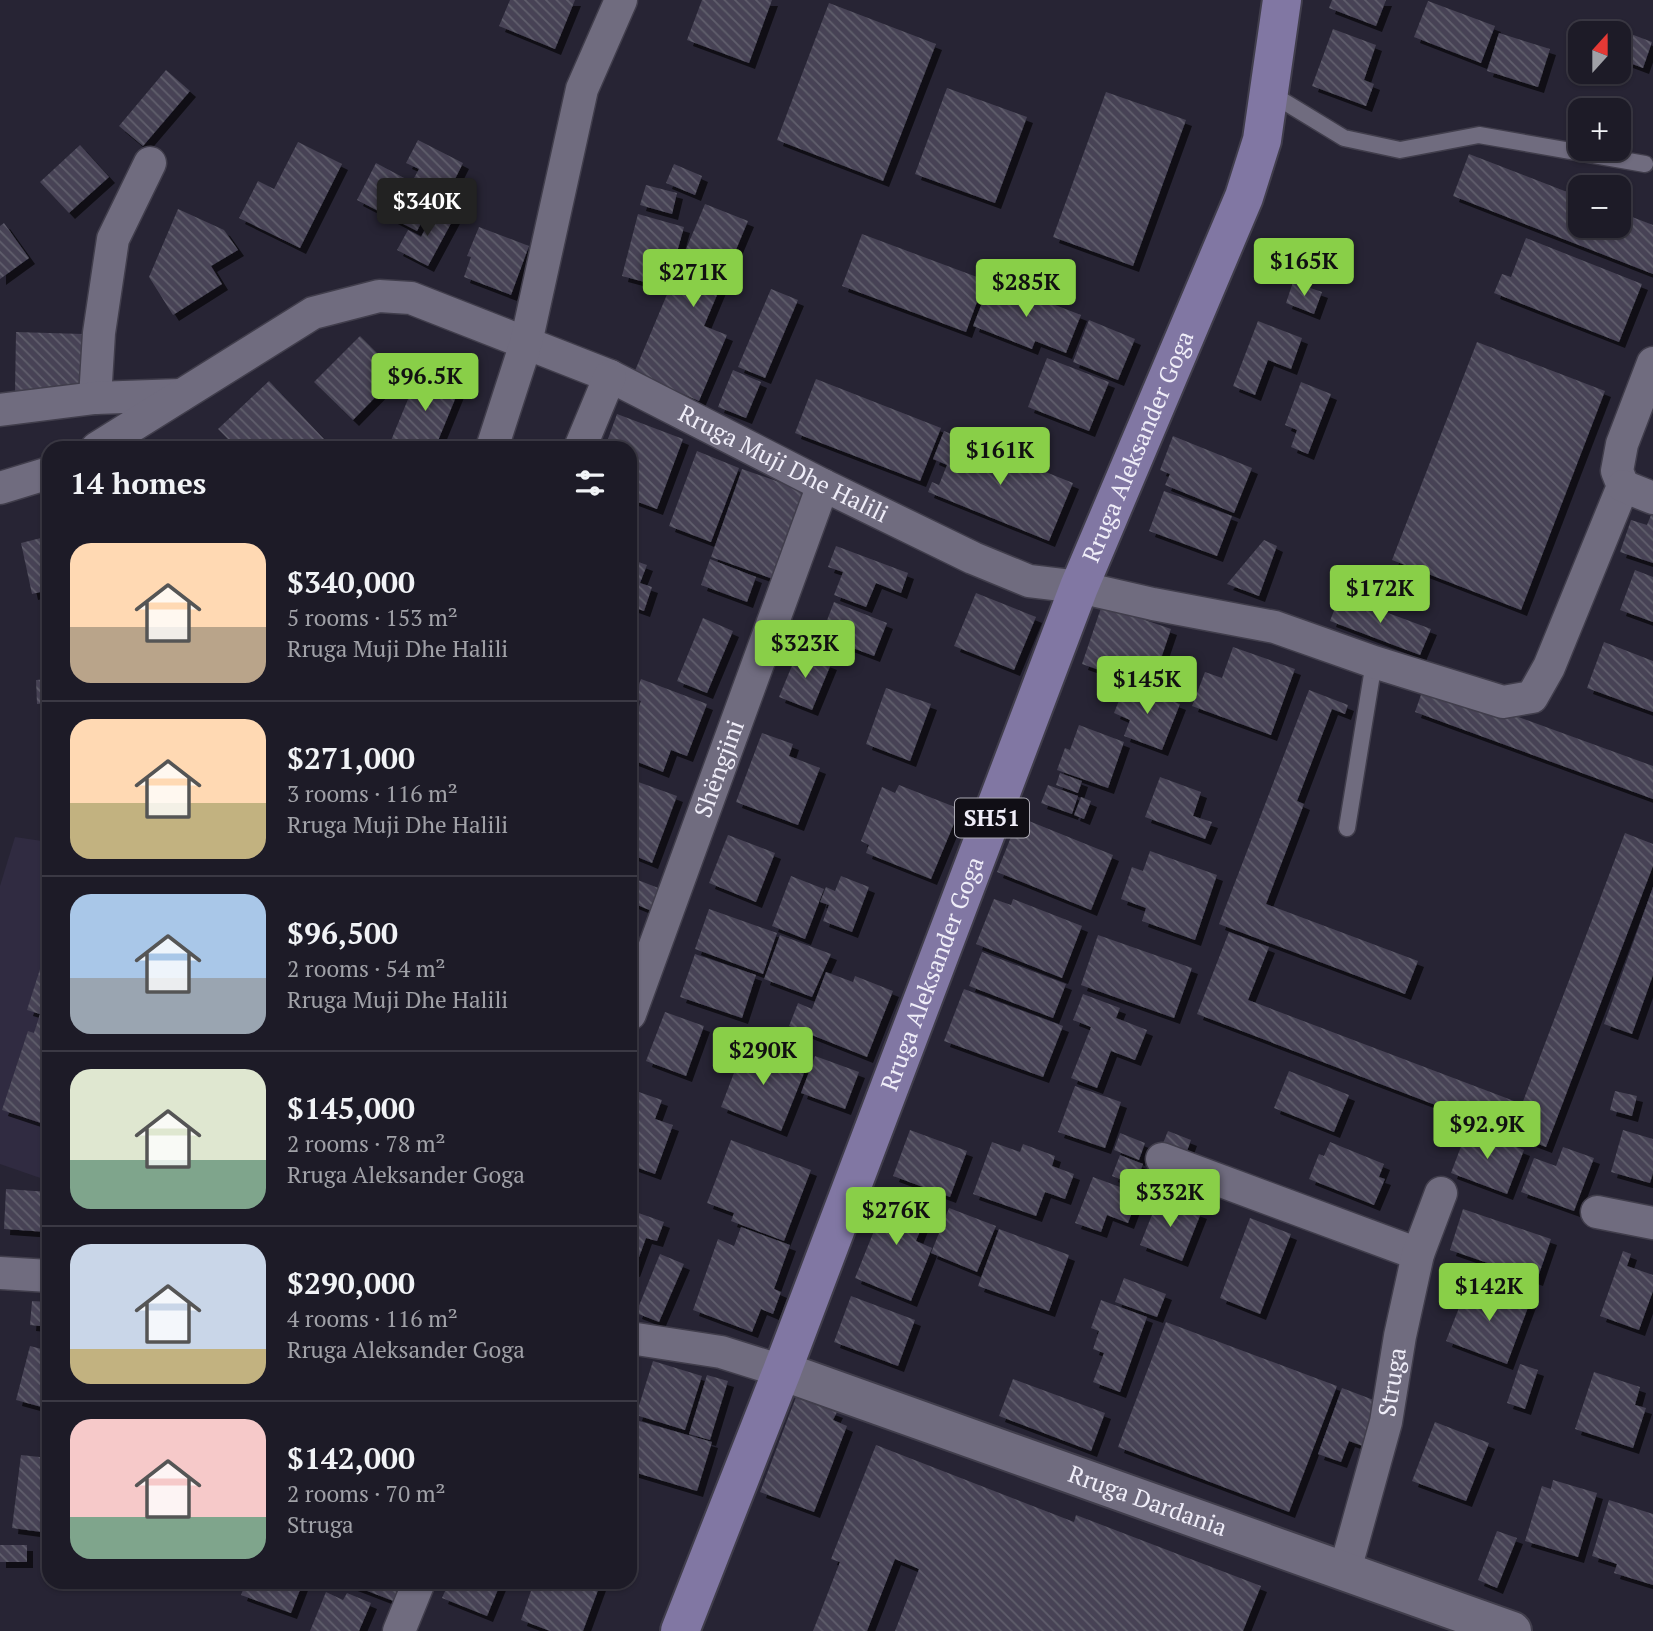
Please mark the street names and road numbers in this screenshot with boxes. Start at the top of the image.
street label: Rruga Aleksander Goga [1074,326,1201,567]
street label: Rruga Muji Dhe Halili [673,397,894,529]
street label: Shëngjini [686,715,751,822]
road number: SH51 [955,798,1029,838]
street label: Rruga Aleksander Goga [873,852,990,1095]
street label: Struga [1370,1345,1413,1419]
street label: Rruga Dardania [1064,1457,1232,1543]

